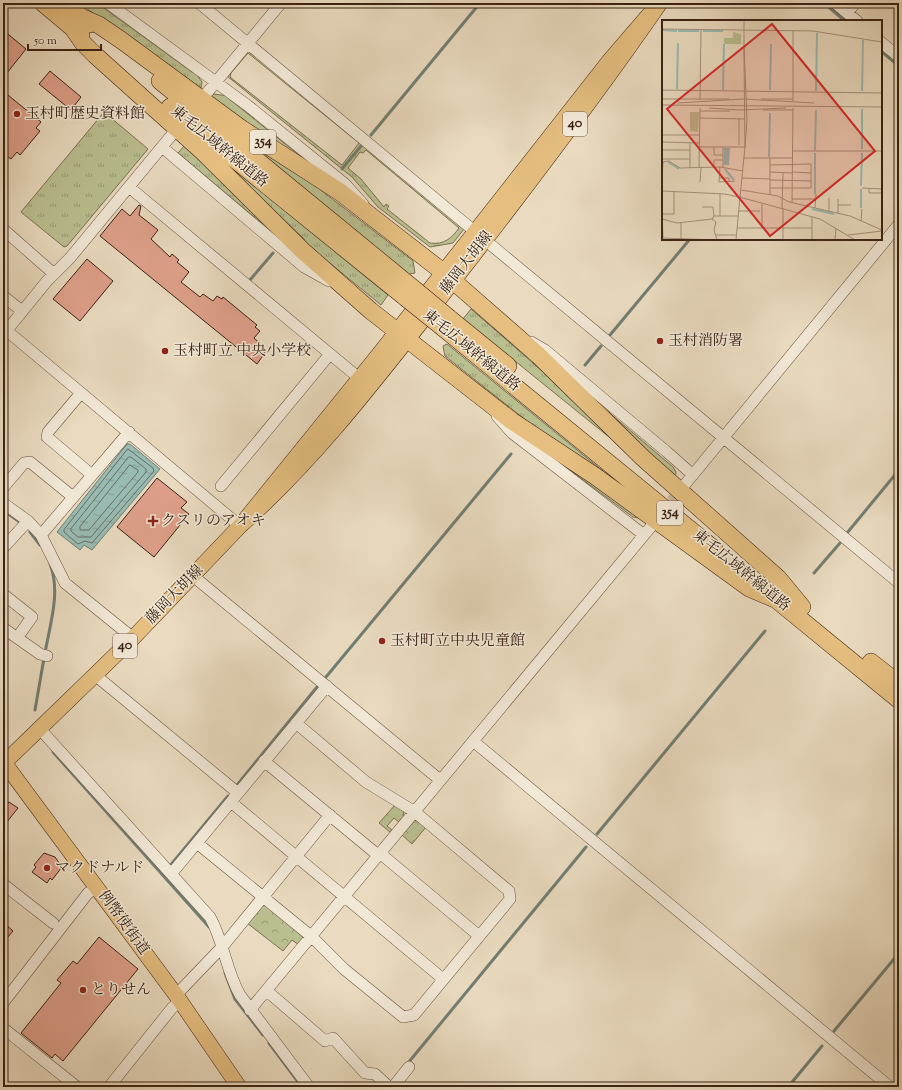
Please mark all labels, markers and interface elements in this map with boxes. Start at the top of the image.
inset map [662,20,882,240]
scale bar [28,26,101,52]
text: 50 m [33,32,57,50]
street label: 東毛広域幹線道路 [166,101,272,193]
place label: 玉村町歴史資料館 [25,104,145,125]
marker: 玉村町歴史資料館 [12,109,22,119]
road number: 40 [563,112,587,136]
road number: 354 [250,130,276,154]
street label: 藤岡大胡線 [436,227,498,299]
street label: 東毛広域幹線道路 [418,305,524,397]
place label: 玉村消防署 [668,331,743,352]
marker: 玉村消防署 [655,336,665,346]
place label: 玉村町立 中央小学校 [173,341,311,362]
marker: 玉村町立 中央小学校 [160,346,170,356]
road number: 354 [657,501,683,525]
place label: クスリのアオキ [161,511,266,532]
marker: クスリのアオキ [148,516,158,526]
street label: 東毛広域幹線道路 [688,525,794,617]
street label: 藤岡大胡線 [141,561,209,629]
place label: 玉村町立中央児童館 [390,631,525,652]
road number: 40 [113,634,137,658]
marker: 玉村町立中央児童館 [377,636,387,646]
place label: マクドナルド [55,858,144,879]
marker: マクドナルド [42,863,52,873]
street label: 例幣使街道 [92,886,154,960]
place label: とりせん [91,980,151,1001]
marker: とりせん [78,985,88,995]

